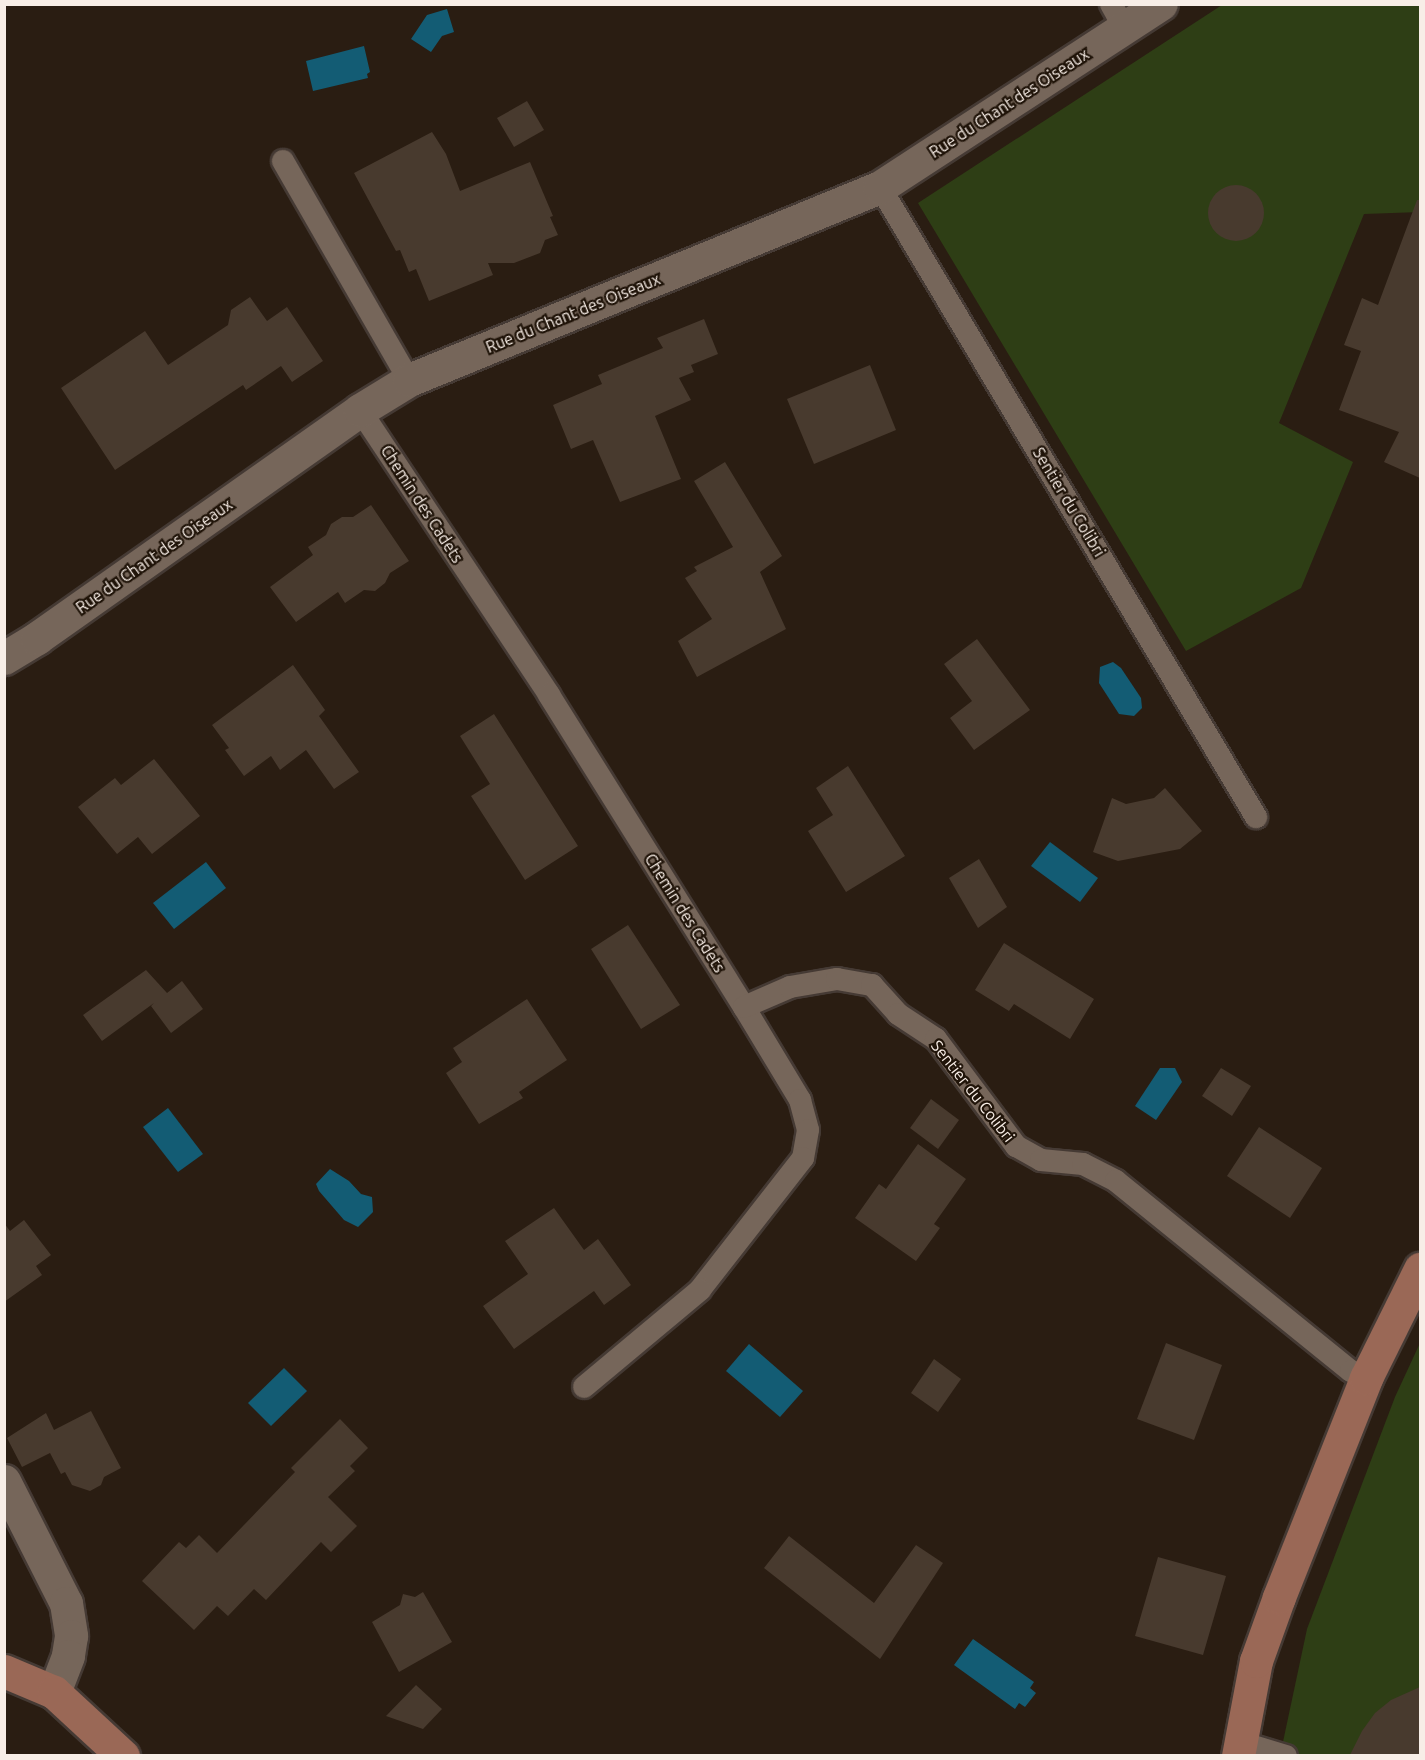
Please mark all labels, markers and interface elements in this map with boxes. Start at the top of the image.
street label: Rue du Chant des Oiseaux [926,44,1092,162]
street label: Rue du Chant des Oiseaux [483,269,663,357]
street label: Chemin des Cadets [377,442,467,566]
street label: Sentier du Colibri [1029,444,1109,560]
street label: Rue du Chant des Oiseaux [72,495,236,617]
street label: Chemin des Cadets [641,850,729,976]
street label: Sentier du Colibri [927,1036,1019,1146]

